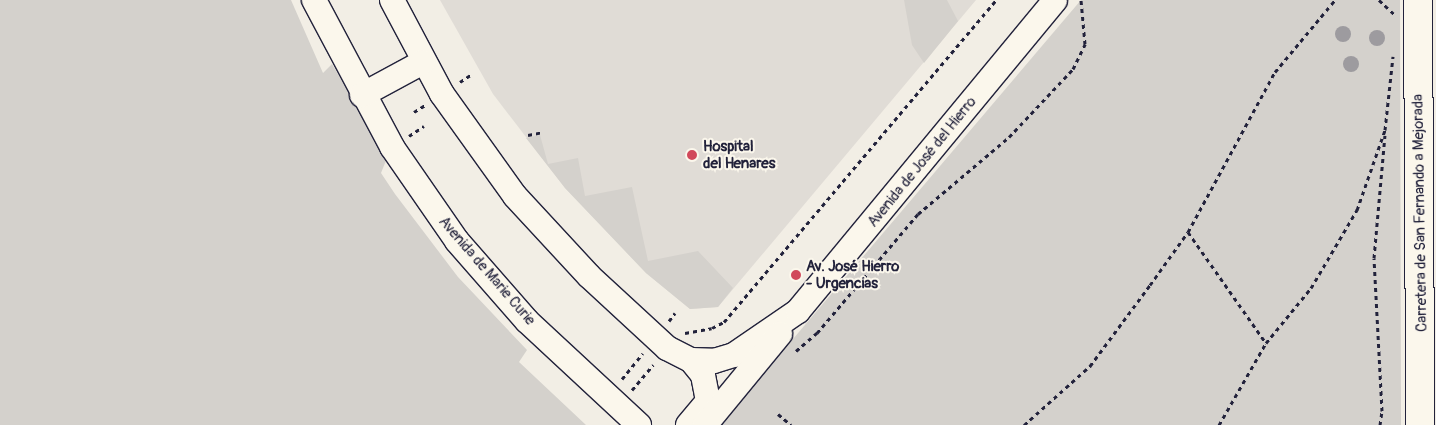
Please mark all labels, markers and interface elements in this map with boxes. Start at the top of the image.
street label: Avenida de José del Hierro [864,93,980,231]
street label: Carretera de San Fernando a Mejorada [1409,94,1431,332]
place label: Hospital del Henares [703,137,775,172]
marker: Hospital del Henares [685,148,699,162]
street label: Avenida de Marie Curie [435,213,539,329]
place label: Av. José Hierro - Urgencias [806,257,899,292]
marker: Av. José Hierro - Urgencias [790,269,802,281]

